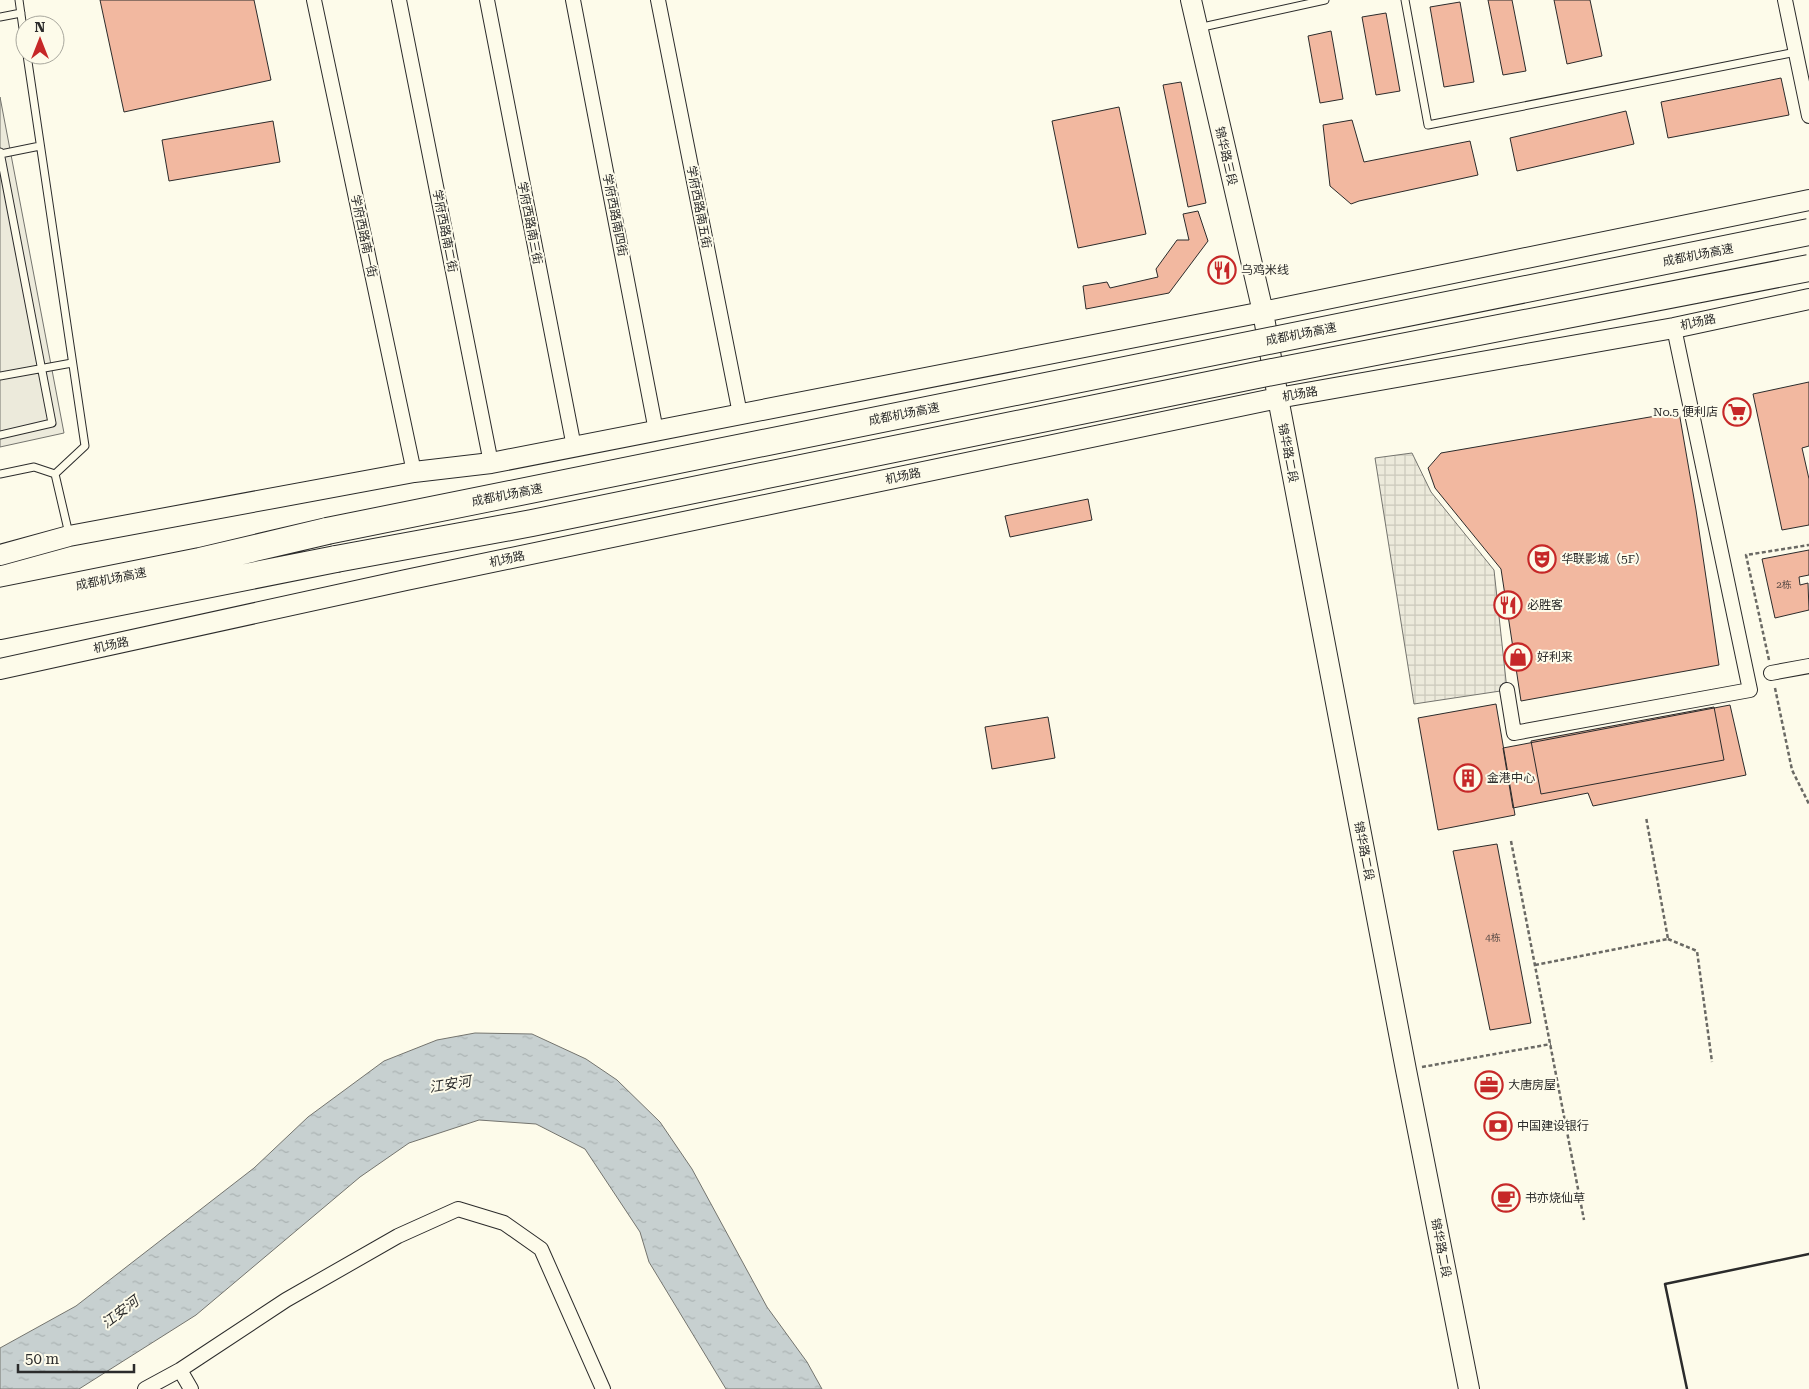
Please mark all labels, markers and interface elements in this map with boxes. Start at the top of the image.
north arrow [15,15,65,65]
text: N [35,19,46,35]
street label: 锦华路三段 [1212,125,1240,187]
street label: 学府西路南五街 [684,164,714,250]
street label: 学府西路南四街 [600,172,630,258]
street label: 学府西路南三街 [515,180,545,266]
street label: 学府西路南二街 [430,188,460,274]
street label: 学府西路南一街 [348,193,380,279]
street label: 成都机场高速 [1661,241,1735,269]
restaurant icon: 乌鸡米线 [1207,255,1237,285]
place label: 乌鸡米线 [1241,263,1289,277]
street label: 机场路 [1679,311,1717,333]
street label: 成都机场高速 [1264,320,1338,348]
street label: 机场路 [1281,384,1319,404]
supermarket icon: No.5 便利店 [1722,397,1752,427]
street label: 成都机场高速 [867,400,941,428]
place label: No.5 便利店 [1653,405,1718,419]
street label: 锦华路二段 [1275,422,1301,484]
street label: 机场路 [884,465,922,487]
street label: 成都机场高速 [470,481,544,509]
theatre icon: 华联影城（5F） [1527,544,1557,574]
street label: 机场路 [488,548,526,570]
place label: 华联影城（5F） [1561,552,1647,566]
street label: 成都机场高速 [74,565,148,593]
house number: 2栋 [1776,579,1792,590]
restaurant icon: 必胜客 [1493,590,1523,620]
place label: 必胜客 [1527,598,1563,612]
street label: 机场路 [92,634,130,656]
shop icon: 好利来 [1503,642,1533,672]
place label: 好利来 [1537,650,1573,664]
building icon: 金港中心 [1453,763,1483,793]
place label: 金港中心 [1487,771,1535,785]
street label: 锦华路二段 [1351,820,1377,882]
house number: 4栋 [1485,932,1501,943]
office icon: 大唐房屋 [1474,1070,1504,1100]
water label: 江安河 [428,1072,475,1095]
place label: 大唐房屋 [1508,1078,1556,1092]
bank icon: 中国建设银行 [1483,1111,1513,1141]
place label: 中国建设银行 [1517,1119,1589,1133]
cafe icon: 书亦烧仙草 [1491,1183,1521,1213]
place label: 书亦烧仙草 [1525,1191,1585,1205]
street label: 锦华路二段 [1428,1217,1454,1279]
water label: 江安河 [98,1291,144,1331]
scale bar [18,1342,134,1374]
text: 50 m [25,1350,60,1368]

